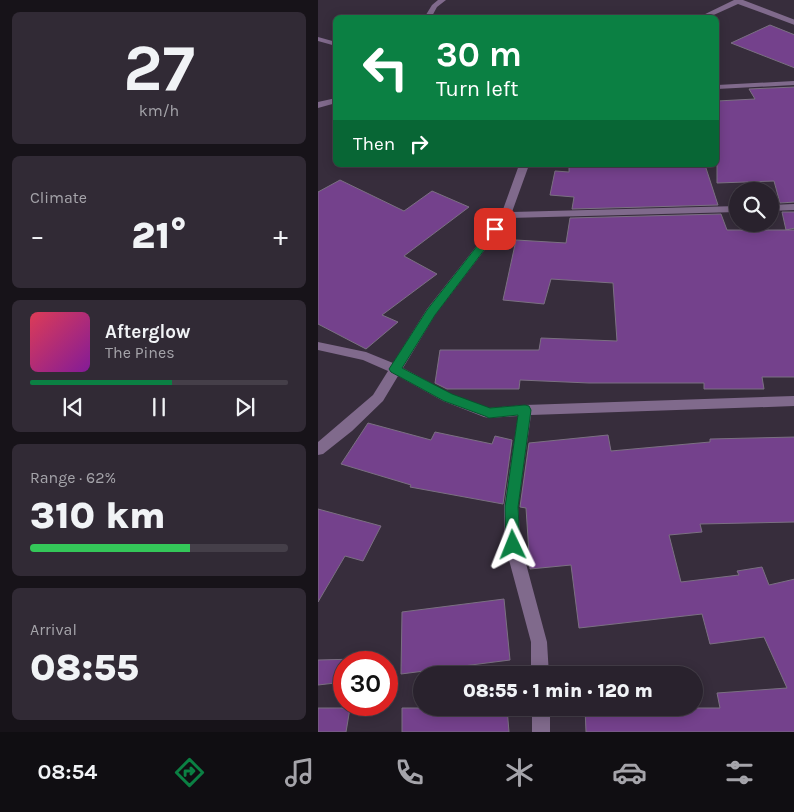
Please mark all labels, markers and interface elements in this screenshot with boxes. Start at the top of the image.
text: 27 [123,30,195,106]
text: 30 m [436,34,522,75]
icon: left [353,35,418,100]
text: Turn left [436,76,519,102]
text: km/h [139,101,179,120]
icon: right [405,130,433,158]
text: Then [353,133,395,155]
map controls [729,182,779,232]
button: search [729,182,779,232]
text: Climate [30,188,87,207]
pin [474,208,516,250]
text: 21° [131,213,187,258]
icon: arrive [481,215,509,243]
text: − [30,219,45,252]
text: + [273,219,288,252]
text: Afterglow [105,321,191,343]
text: The Pines [105,343,175,362]
icon: previous [59,393,87,421]
icon: pause [145,393,173,421]
icon: next [231,393,259,421]
text: Range · 62% [30,468,116,487]
text: 310 km [30,493,166,538]
position arrow [486,518,538,570]
text: Arrival [30,620,77,639]
text: 08:55 [30,645,139,690]
speed limit sign: 30 [333,651,398,716]
text: 08:55 · 1 min · 120 m [463,680,653,702]
icon: directions [172,755,207,790]
icon: music [282,755,317,790]
icon: phone [392,755,427,790]
icon: climate [502,755,537,790]
icon: car [612,755,647,790]
icon: filters [722,755,757,790]
text: 08:54 [37,759,97,785]

